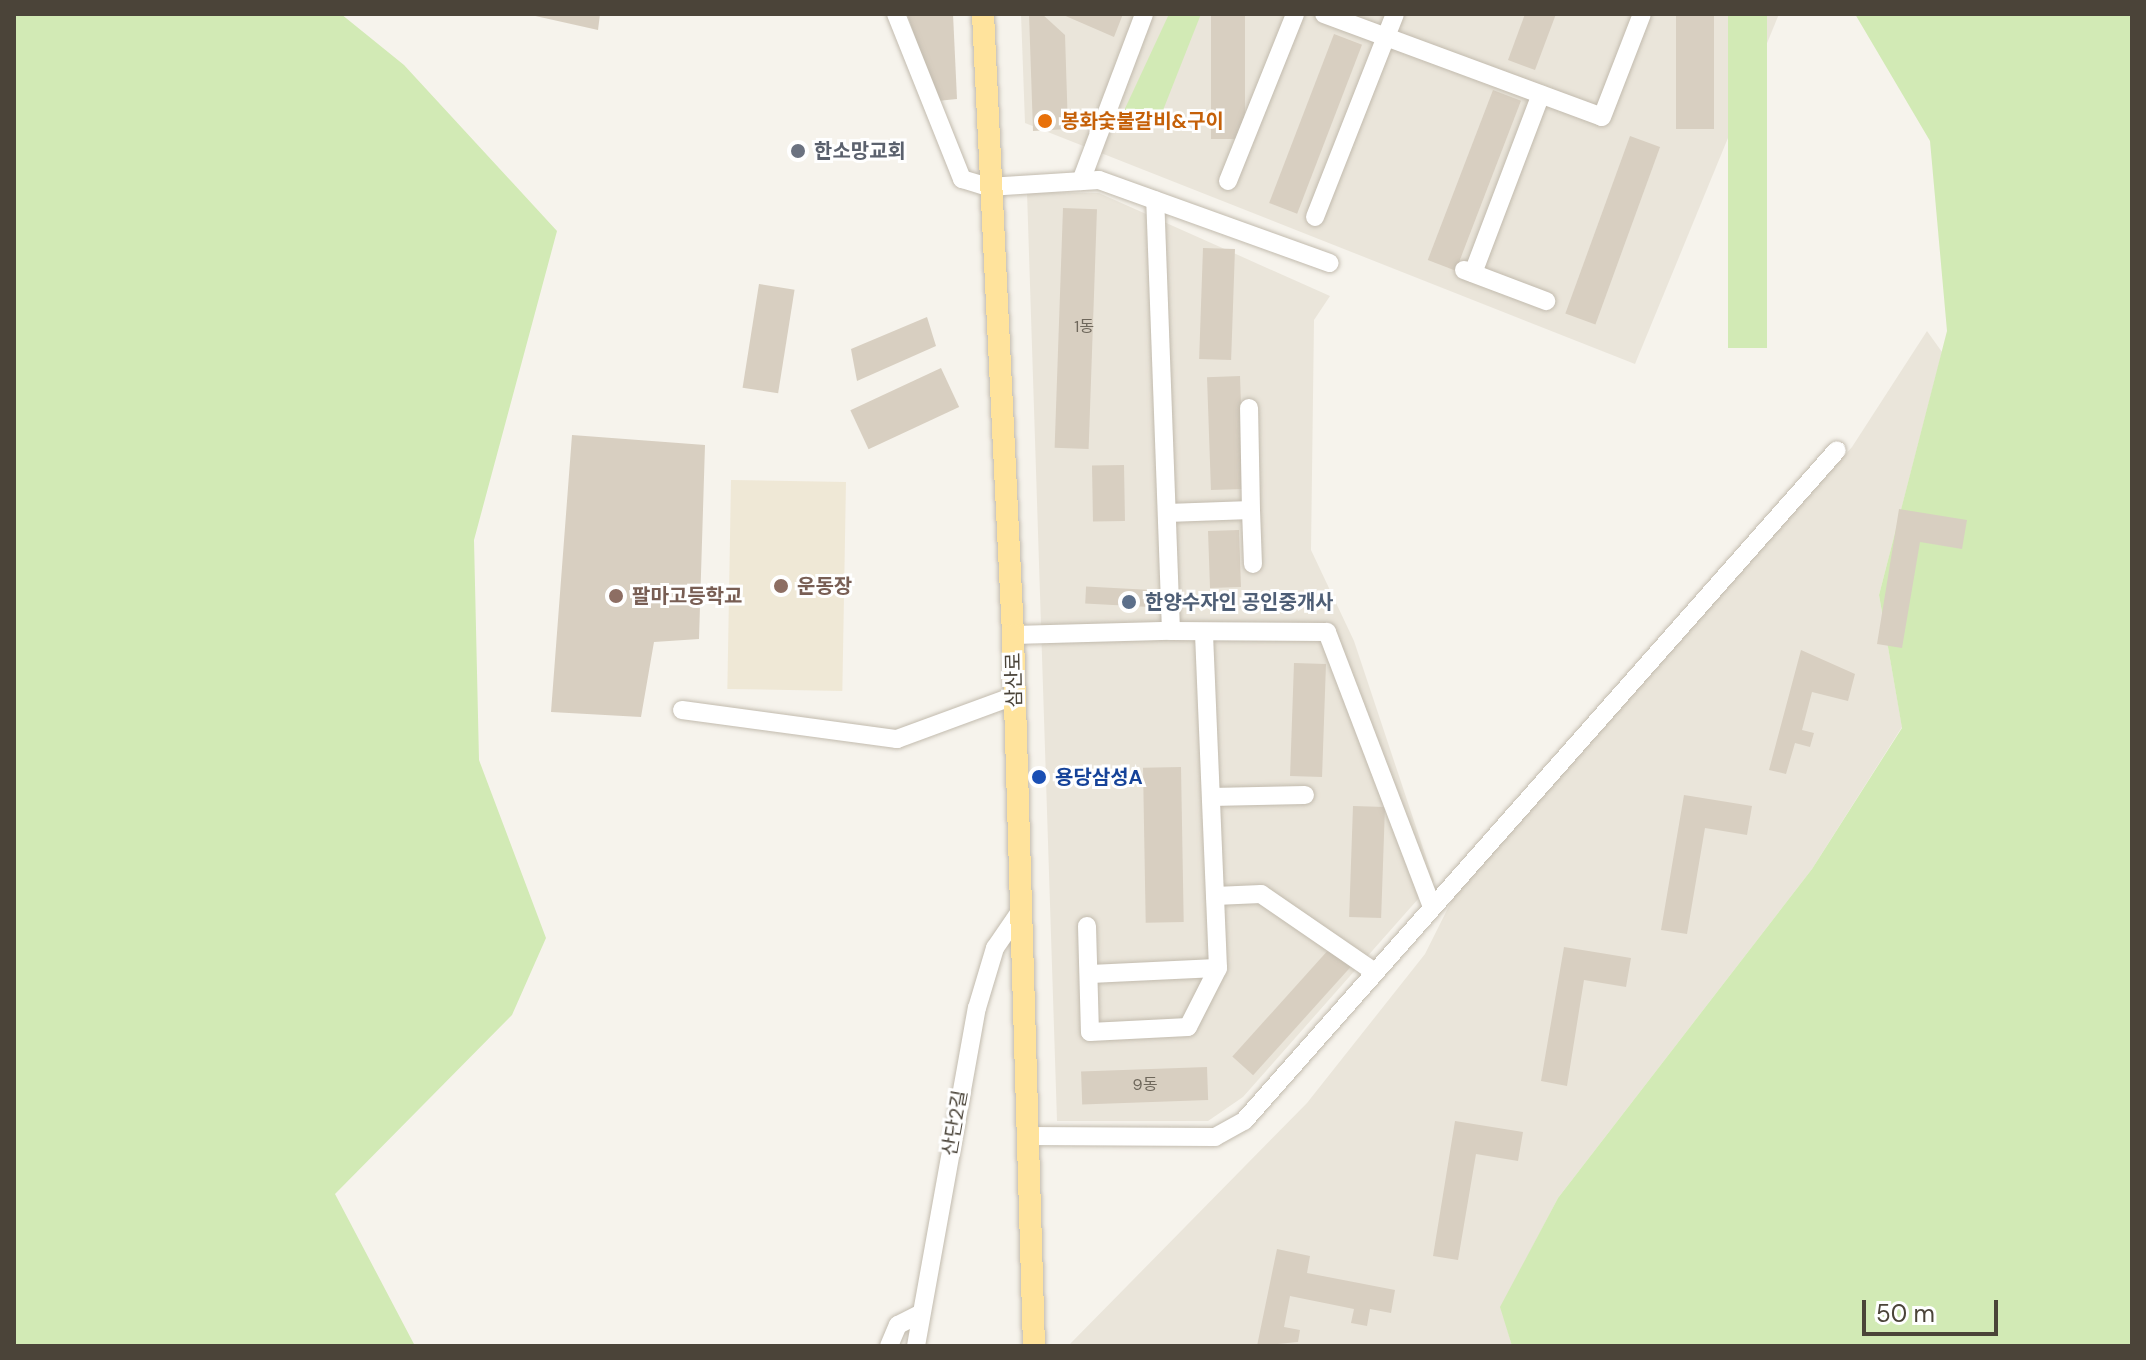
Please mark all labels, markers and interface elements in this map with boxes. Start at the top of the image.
place label: 봉화숯불갈비&구이 [1061,109,1224,133]
marker: 봉화숯불갈비&구이 [1036,112,1054,130]
place label: 한소망교회 [814,139,906,163]
marker: 한소망교회 [789,142,807,160]
house number: 1동 [1074,317,1094,337]
place label: 운동장 [797,574,852,598]
marker: 운동장 [772,577,790,595]
place label: 팔마고등학교 [632,584,742,608]
marker: 팔마고등학교 [607,587,625,605]
place label: 한양수자인 공인중개사 [1145,590,1334,614]
marker: 한양수자인 공인중개사 [1120,593,1138,611]
street label: 삼산로 [1002,652,1026,708]
place label: 용당삼성A [1055,765,1143,789]
marker: 용당삼성A [1030,768,1048,786]
house number: 9동 [1133,1075,1157,1095]
street label: 산단2길 [937,1088,973,1158]
scale bar [1866,1284,2002,1334]
text: 50 m [1876,1298,1935,1329]

